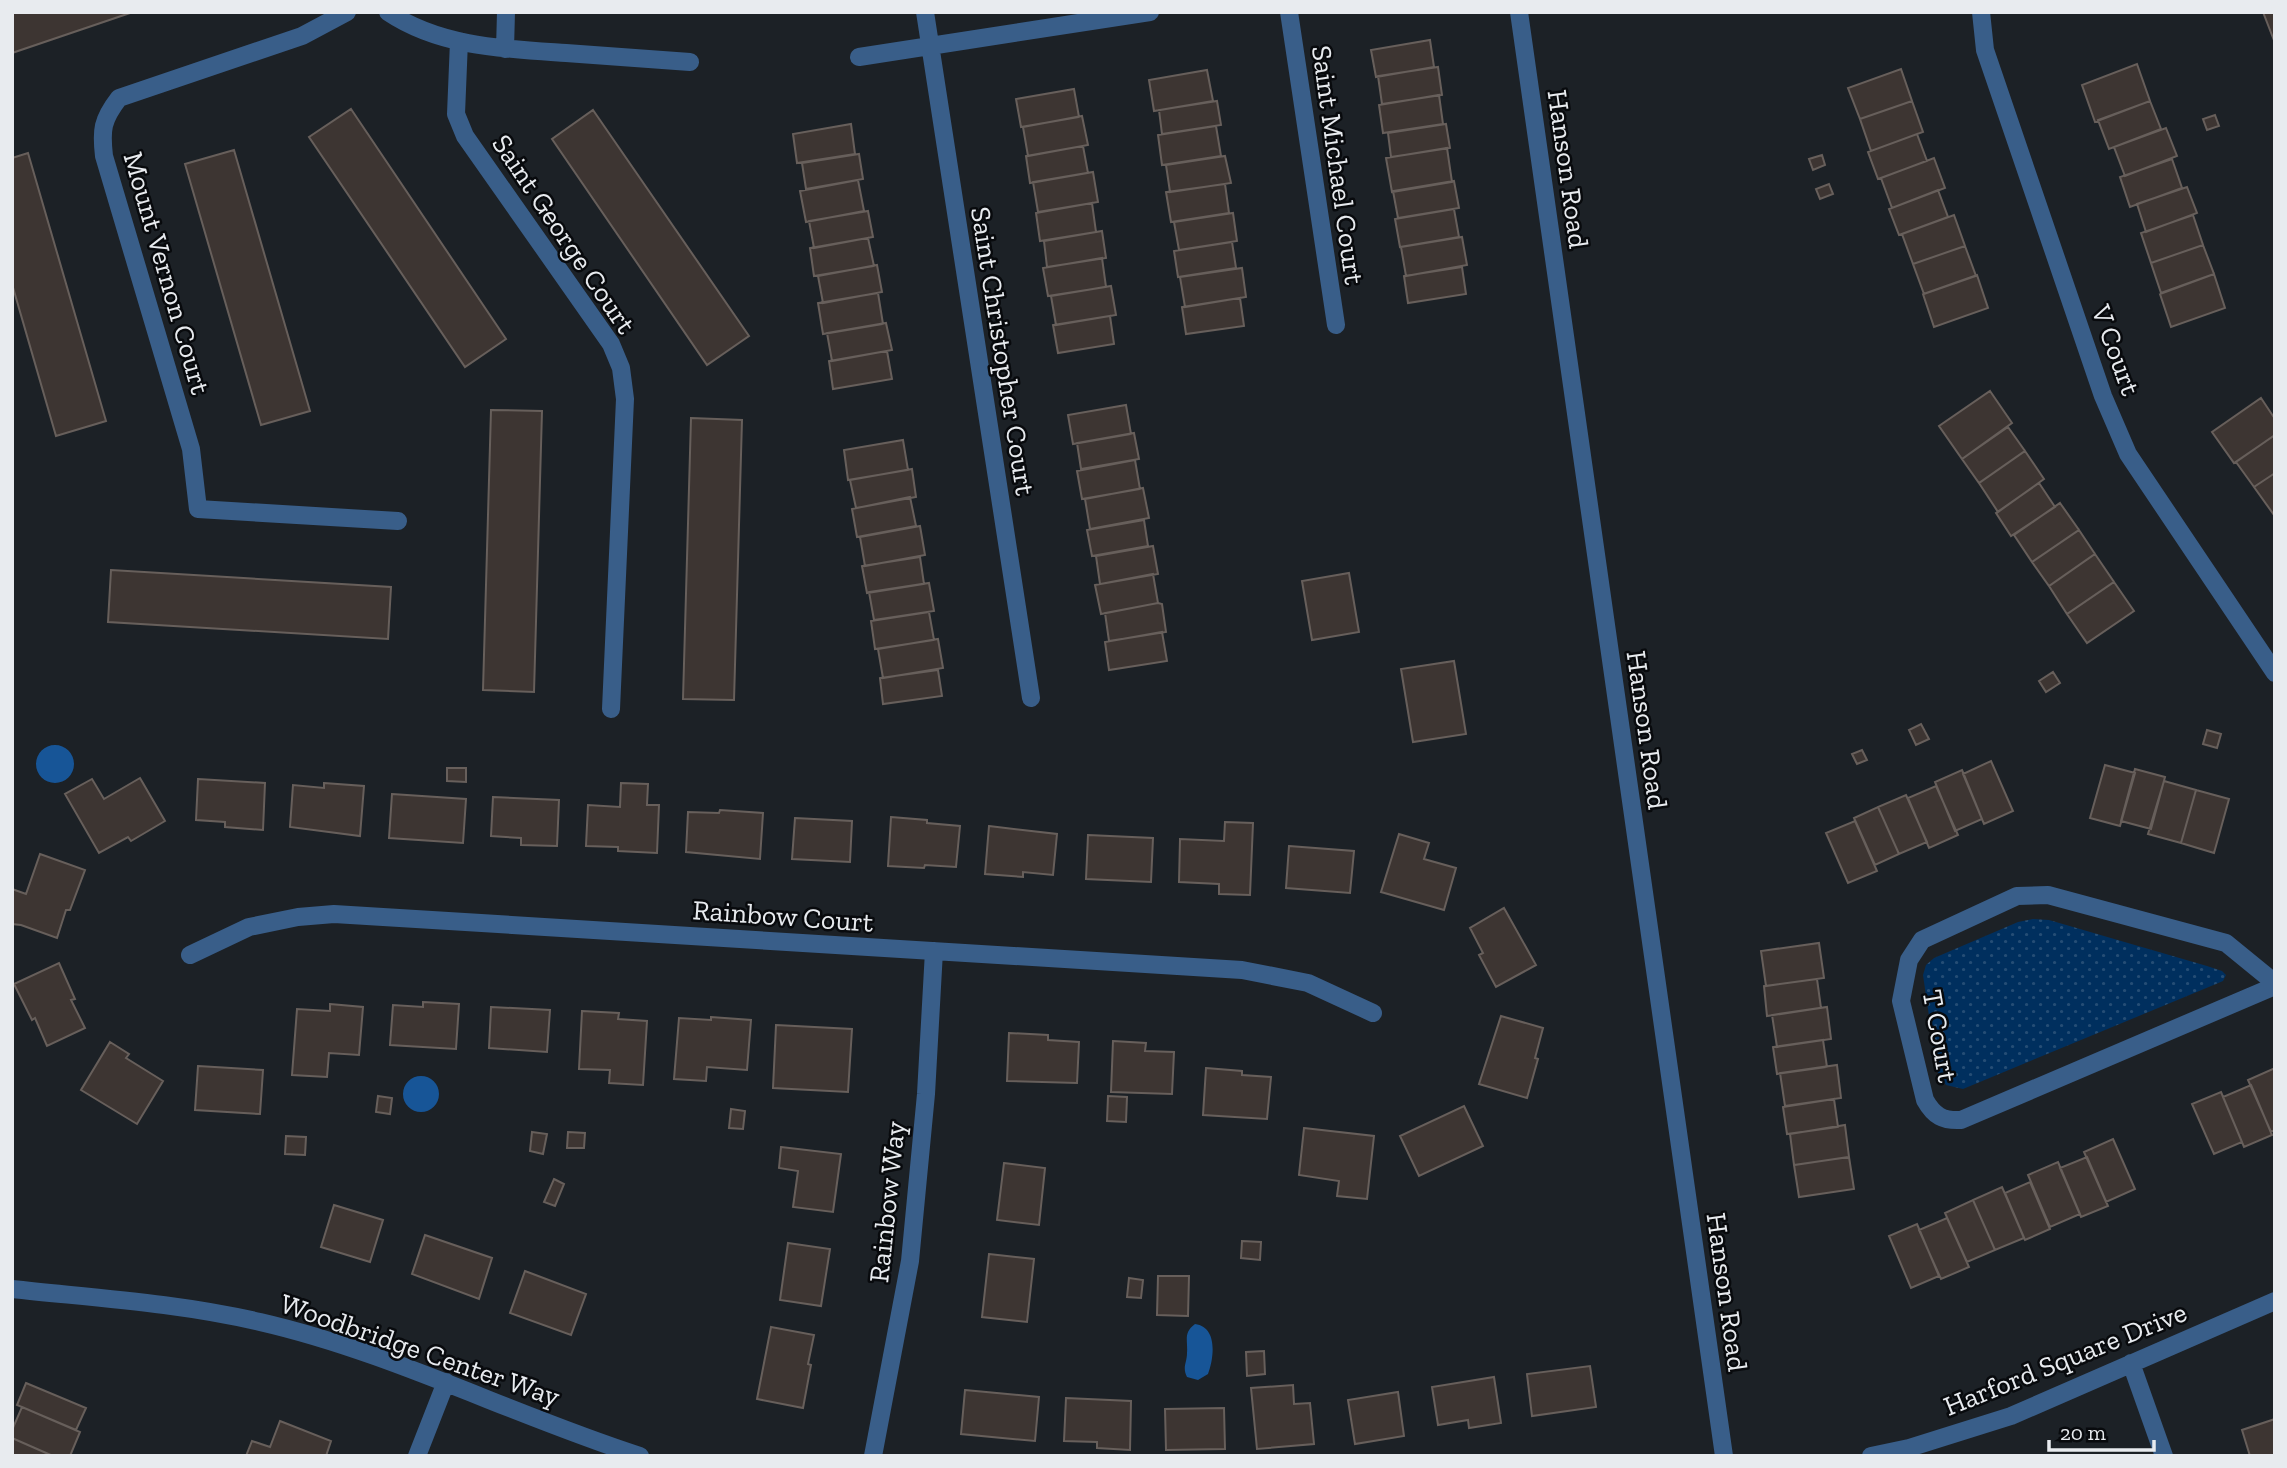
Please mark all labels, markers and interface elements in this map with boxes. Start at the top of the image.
street label: Saint Michael Court [1305,43,1371,287]
street label: Hanson Road [1541,88,1595,250]
street label: Saint George Court [485,128,643,340]
street label: Mount Vernon Court [117,148,218,398]
street label: Saint Christopher Court [964,204,1042,498]
street label: V Court [2084,299,2148,400]
street label: Hanson Road [1620,649,1674,811]
street label: Rainbow Court [691,893,875,939]
street label: T Court [1916,987,1964,1086]
street label: Rainbow Way [862,1119,912,1284]
street label: Hanson Road [1700,1211,1754,1373]
street label: Woodbridge Center Way [276,1287,565,1414]
street label: Harford Square Drive [1939,1295,2191,1423]
scale bar [2049,1408,2154,1452]
text: 20 m [2060,1420,2106,1445]

